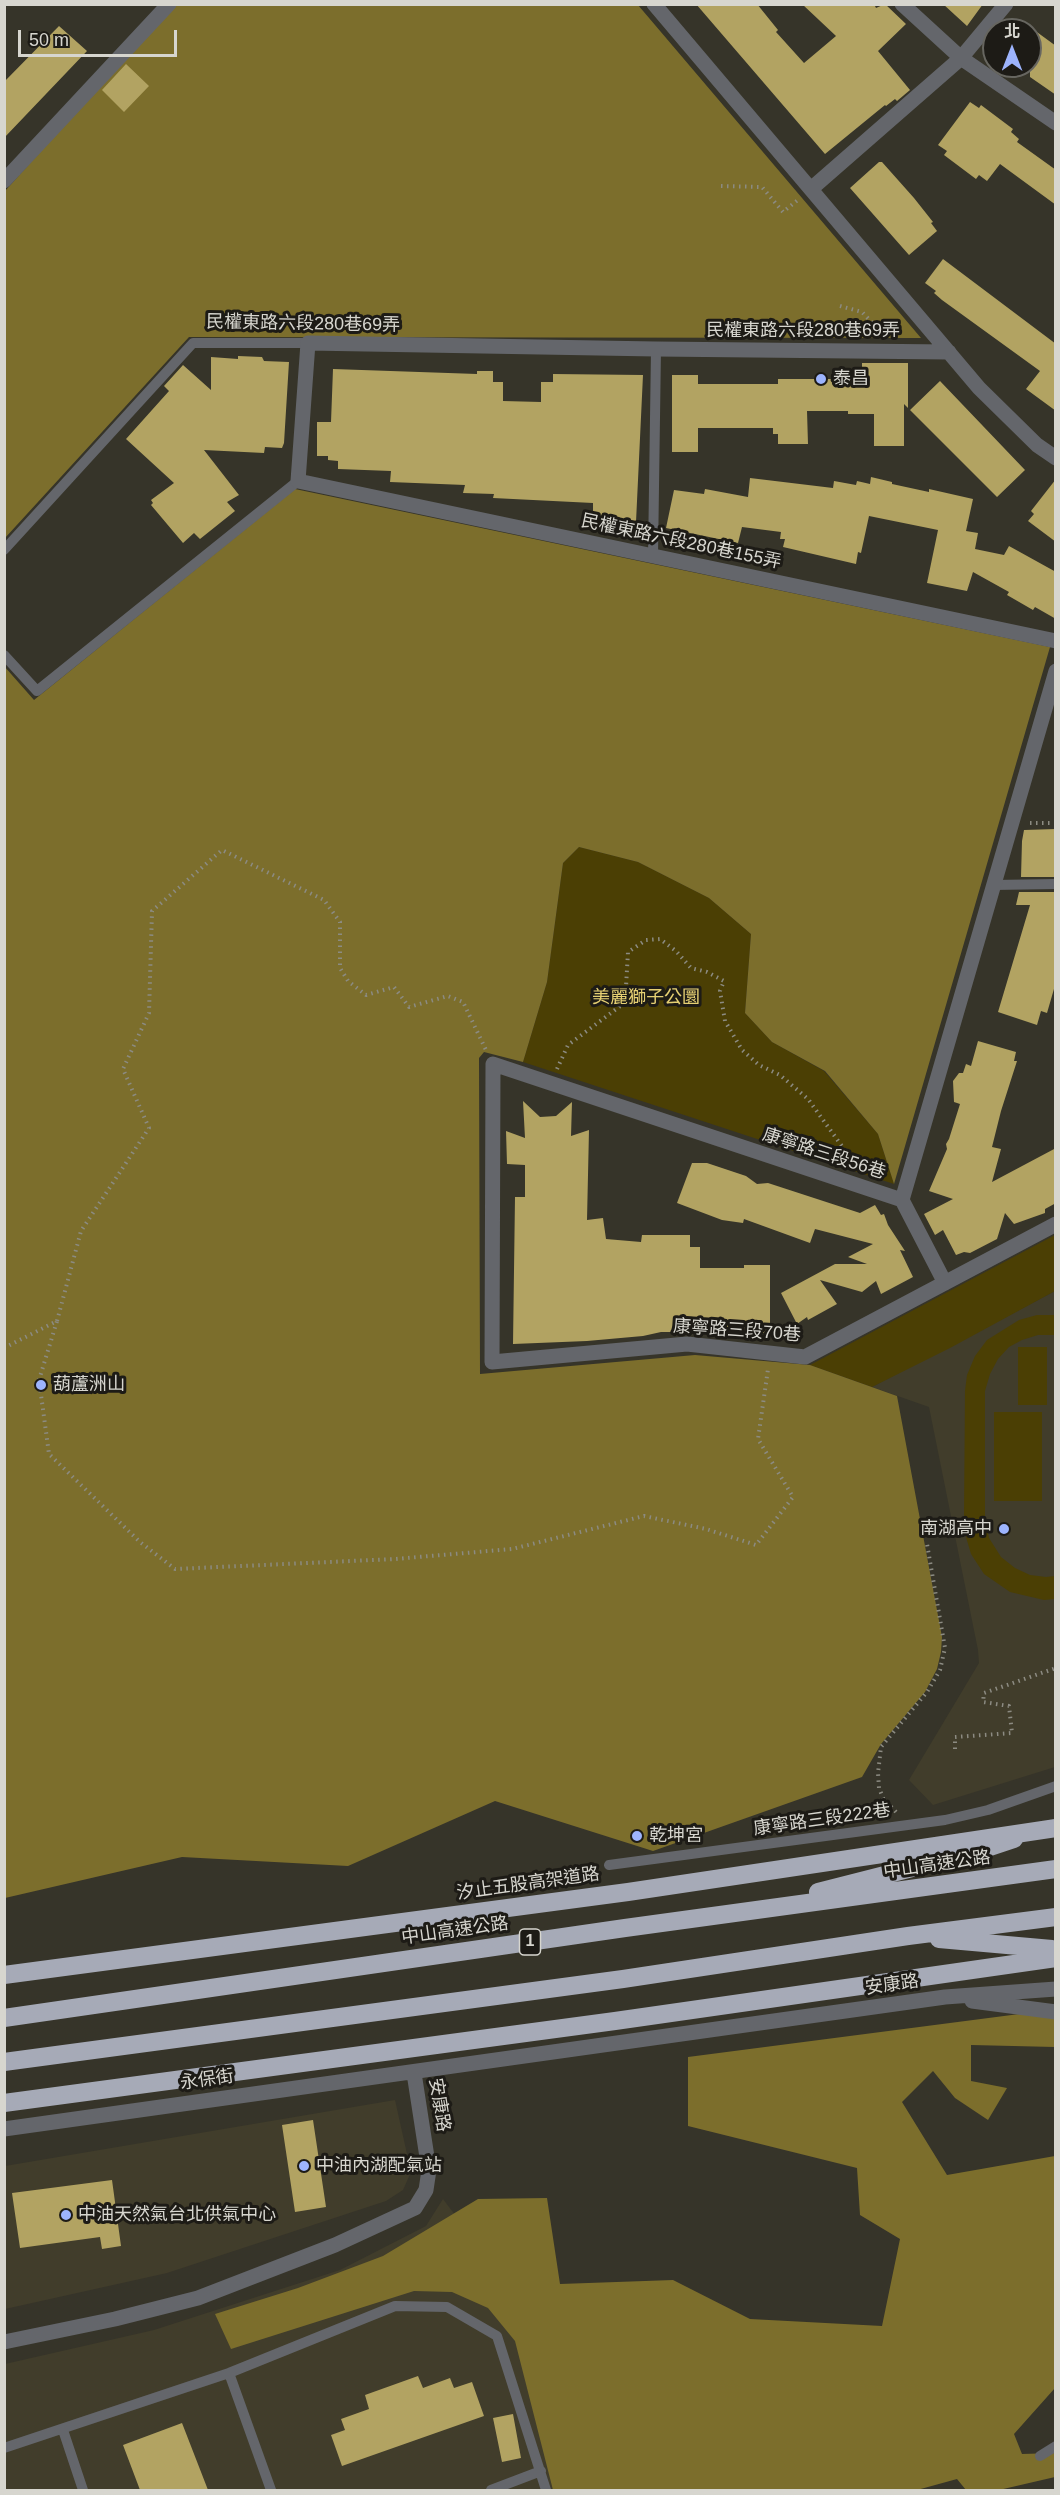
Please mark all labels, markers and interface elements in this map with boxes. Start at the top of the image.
scale bar [21,18,180,56]
north arrow [982,18,1042,78]
text: 北 [1004,23,1020,40]
text: 50 m [29,30,69,50]
street label: 民權東路六段280巷69弄 [206,312,400,336]
street label: 民權東路六段280巷69弄 [706,320,900,342]
place label: 泰昌 [833,368,869,390]
marker: 泰昌 [814,372,828,386]
street label: 民權東路六段280巷155弄 [579,510,783,574]
park label: 美麗獅子公圜 [592,987,700,1009]
street label: 康寧路三段56巷 [760,1124,888,1184]
street label: 康寧路三段70巷 [672,1316,802,1346]
place label: 葫蘆洲山 [53,1374,125,1396]
marker: 葫蘆洲山 [34,1378,48,1392]
place label: 南湖高中 [920,1518,992,1540]
marker: 南湖高中 [997,1522,1011,1536]
street label: 康寧路三段222巷 [752,1800,892,1840]
place label: 乾坤宮 [649,1825,703,1847]
marker: 乾坤宮 [630,1829,644,1843]
street label: 中山高速公路 [882,1847,992,1883]
street label: 汐止五股高架道路 [455,1863,601,1905]
street label: 中山高速公路 [400,1913,510,1949]
road number: 1 [520,1929,540,1955]
street label: 安康路 [864,1971,920,1999]
street label: 永保街 [179,2066,235,2094]
street label: 安康路 [424,2077,454,2133]
place label: 中油內湖配氣站 [316,2155,442,2177]
marker: 中油內湖配氣站 [297,2159,311,2173]
place label: 中油天然氣台北供氣中心 [78,2204,276,2226]
marker: 中油天然氣台北供氣中心 [59,2208,73,2222]

